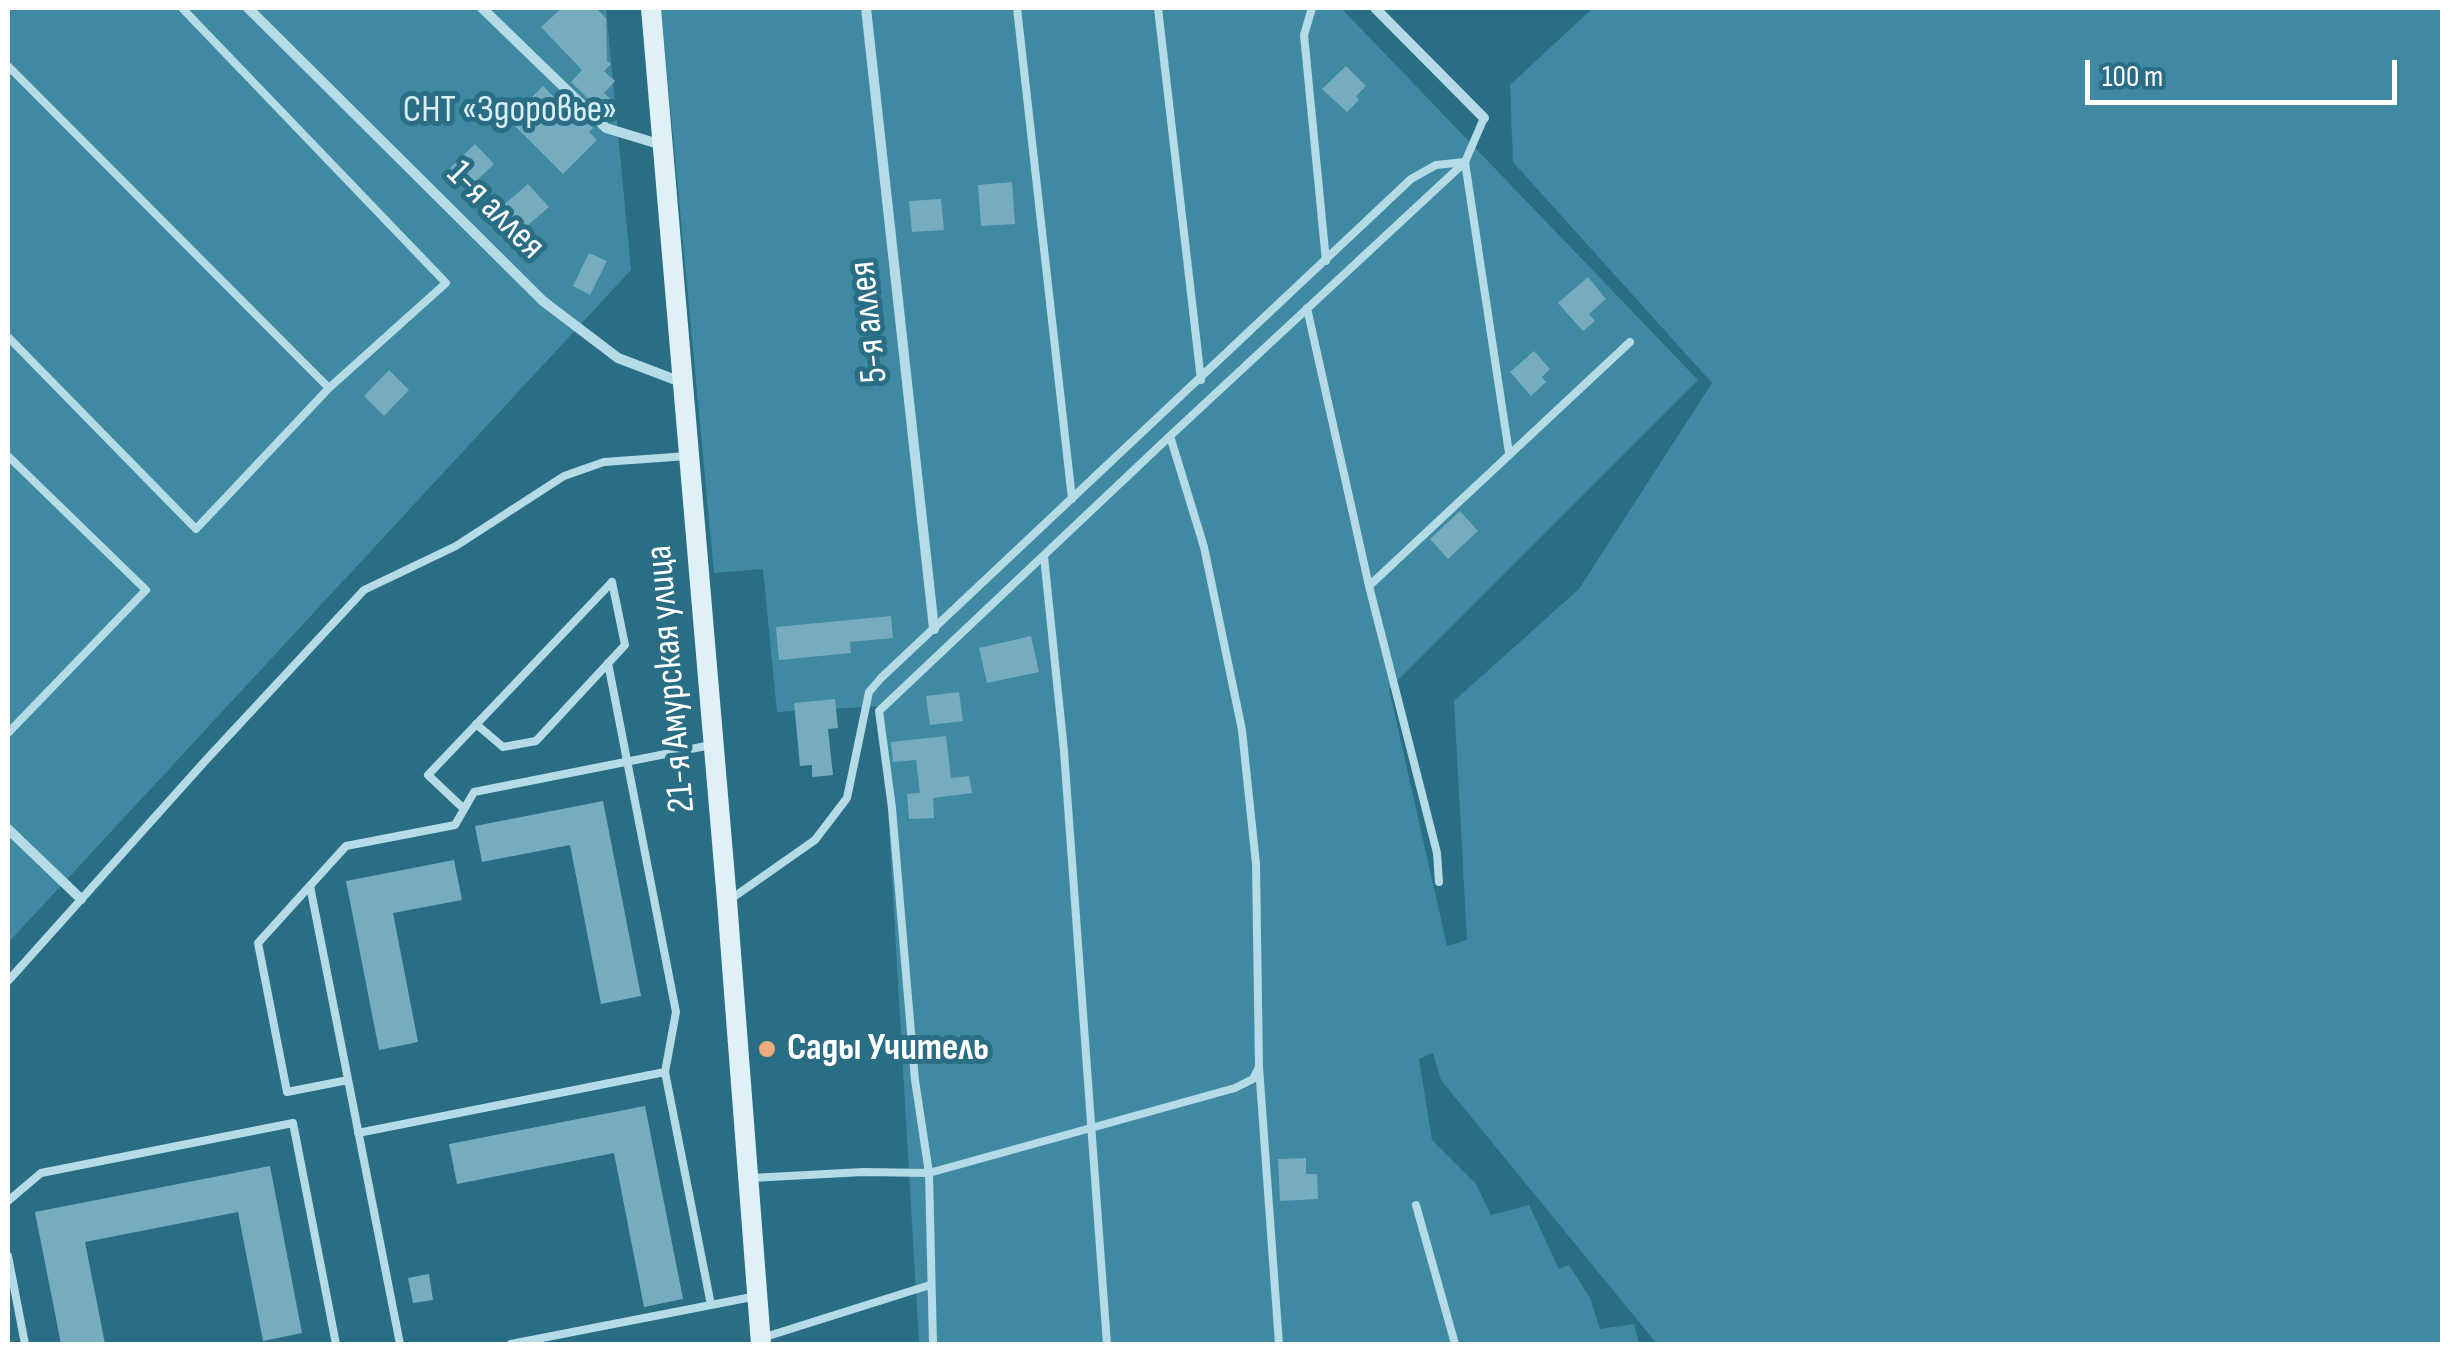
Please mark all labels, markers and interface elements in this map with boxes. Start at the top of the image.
scale bar [2090,40,2402,102]
text: 100 m [2102,59,2163,95]
park label: СНТ «Здоровье» [403,88,617,134]
street label: 1-я аллея [436,152,554,270]
street label: 5-я аллея [841,259,899,385]
street label: 21-я Амурская улица [638,543,706,815]
place label: Сады Учитель [787,1026,989,1072]
marker: Сады Учитель [756,1038,778,1060]

